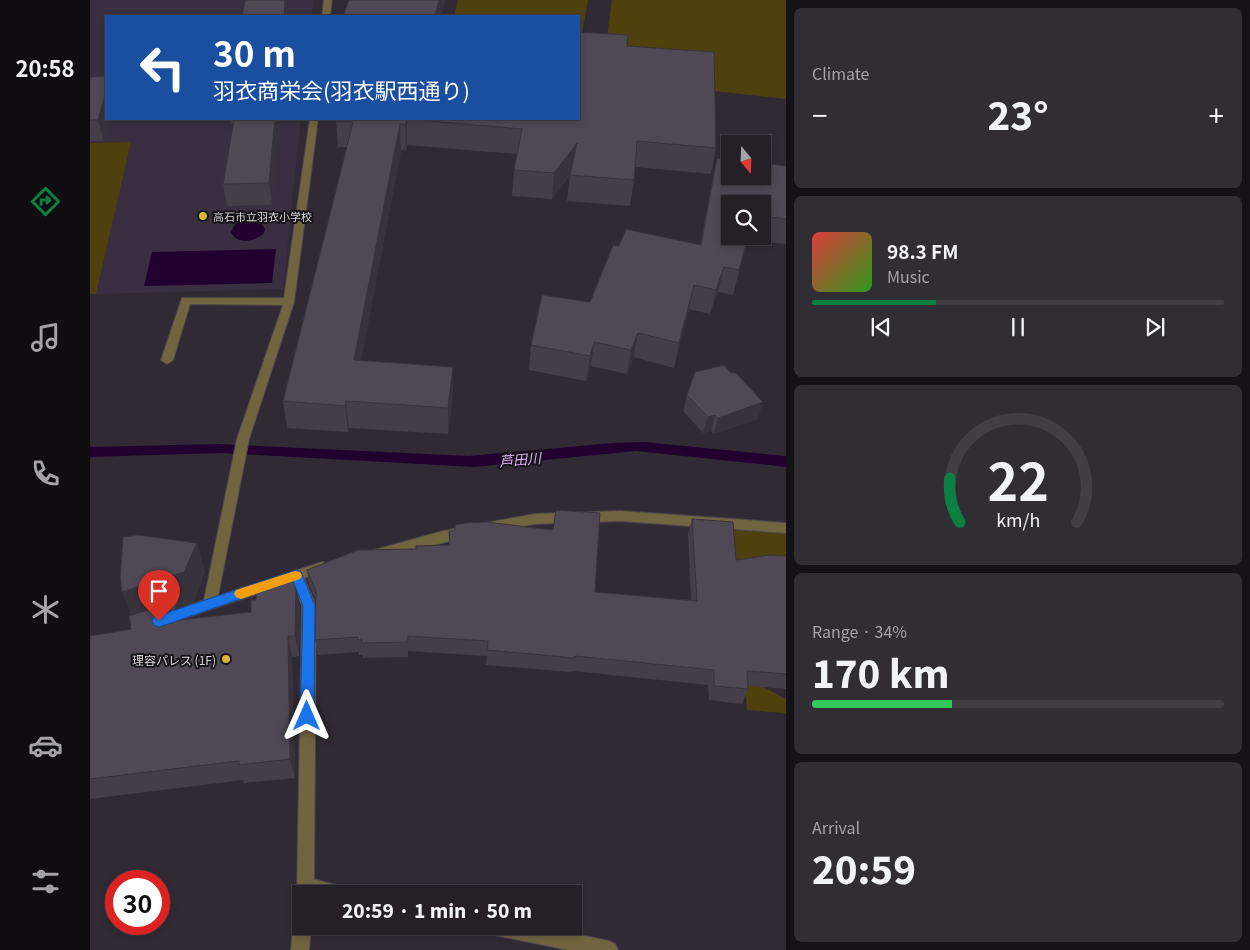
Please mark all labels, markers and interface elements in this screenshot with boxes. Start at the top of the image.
text: 30 m [213,26,296,77]
icon: left [130,35,195,100]
text: 20:58 [15,51,75,83]
text: Climate [812,61,869,85]
text: 羽衣商栄会(羽衣駅西通り) [213,73,470,105]
text: 23° [987,86,1049,141]
text: − [812,94,828,134]
text: + [1208,94,1224,134]
north arrow [721,135,771,185]
map controls [721,135,771,245]
icon: directions [28,184,63,219]
button: search [721,195,771,245]
place label: 高石市立羽衣小学校 [213,208,312,224]
marker: 高石市立羽衣小学校 [197,210,209,222]
text: 98.3 FM [887,237,958,264]
text: Music [887,264,930,288]
icon: previous [867,313,895,341]
icon: pause [1004,313,1032,341]
icon: next [1141,313,1169,341]
icon: music [28,320,63,355]
text: 22 [987,441,1049,516]
water label: 芦田川 [498,447,544,471]
icon: phone [28,456,63,491]
text: km/h [996,506,1040,532]
pin [138,570,180,621]
icon: arrive [145,577,173,605]
icon: climate [28,592,63,627]
text: Range · 34% [812,619,907,643]
text: 170 km [812,644,950,699]
place label: 理容パレス (1F) [132,651,216,668]
marker: 理容パレス (1F) [220,653,232,665]
position arrow [280,689,332,741]
icon: car [28,728,63,763]
text: Arrival [812,815,860,839]
text: 20:59 [812,840,916,895]
icon: filters [28,864,63,899]
speed limit sign: 30 [105,870,170,935]
text: 20:59 · 1 min · 50 m [342,896,532,923]

